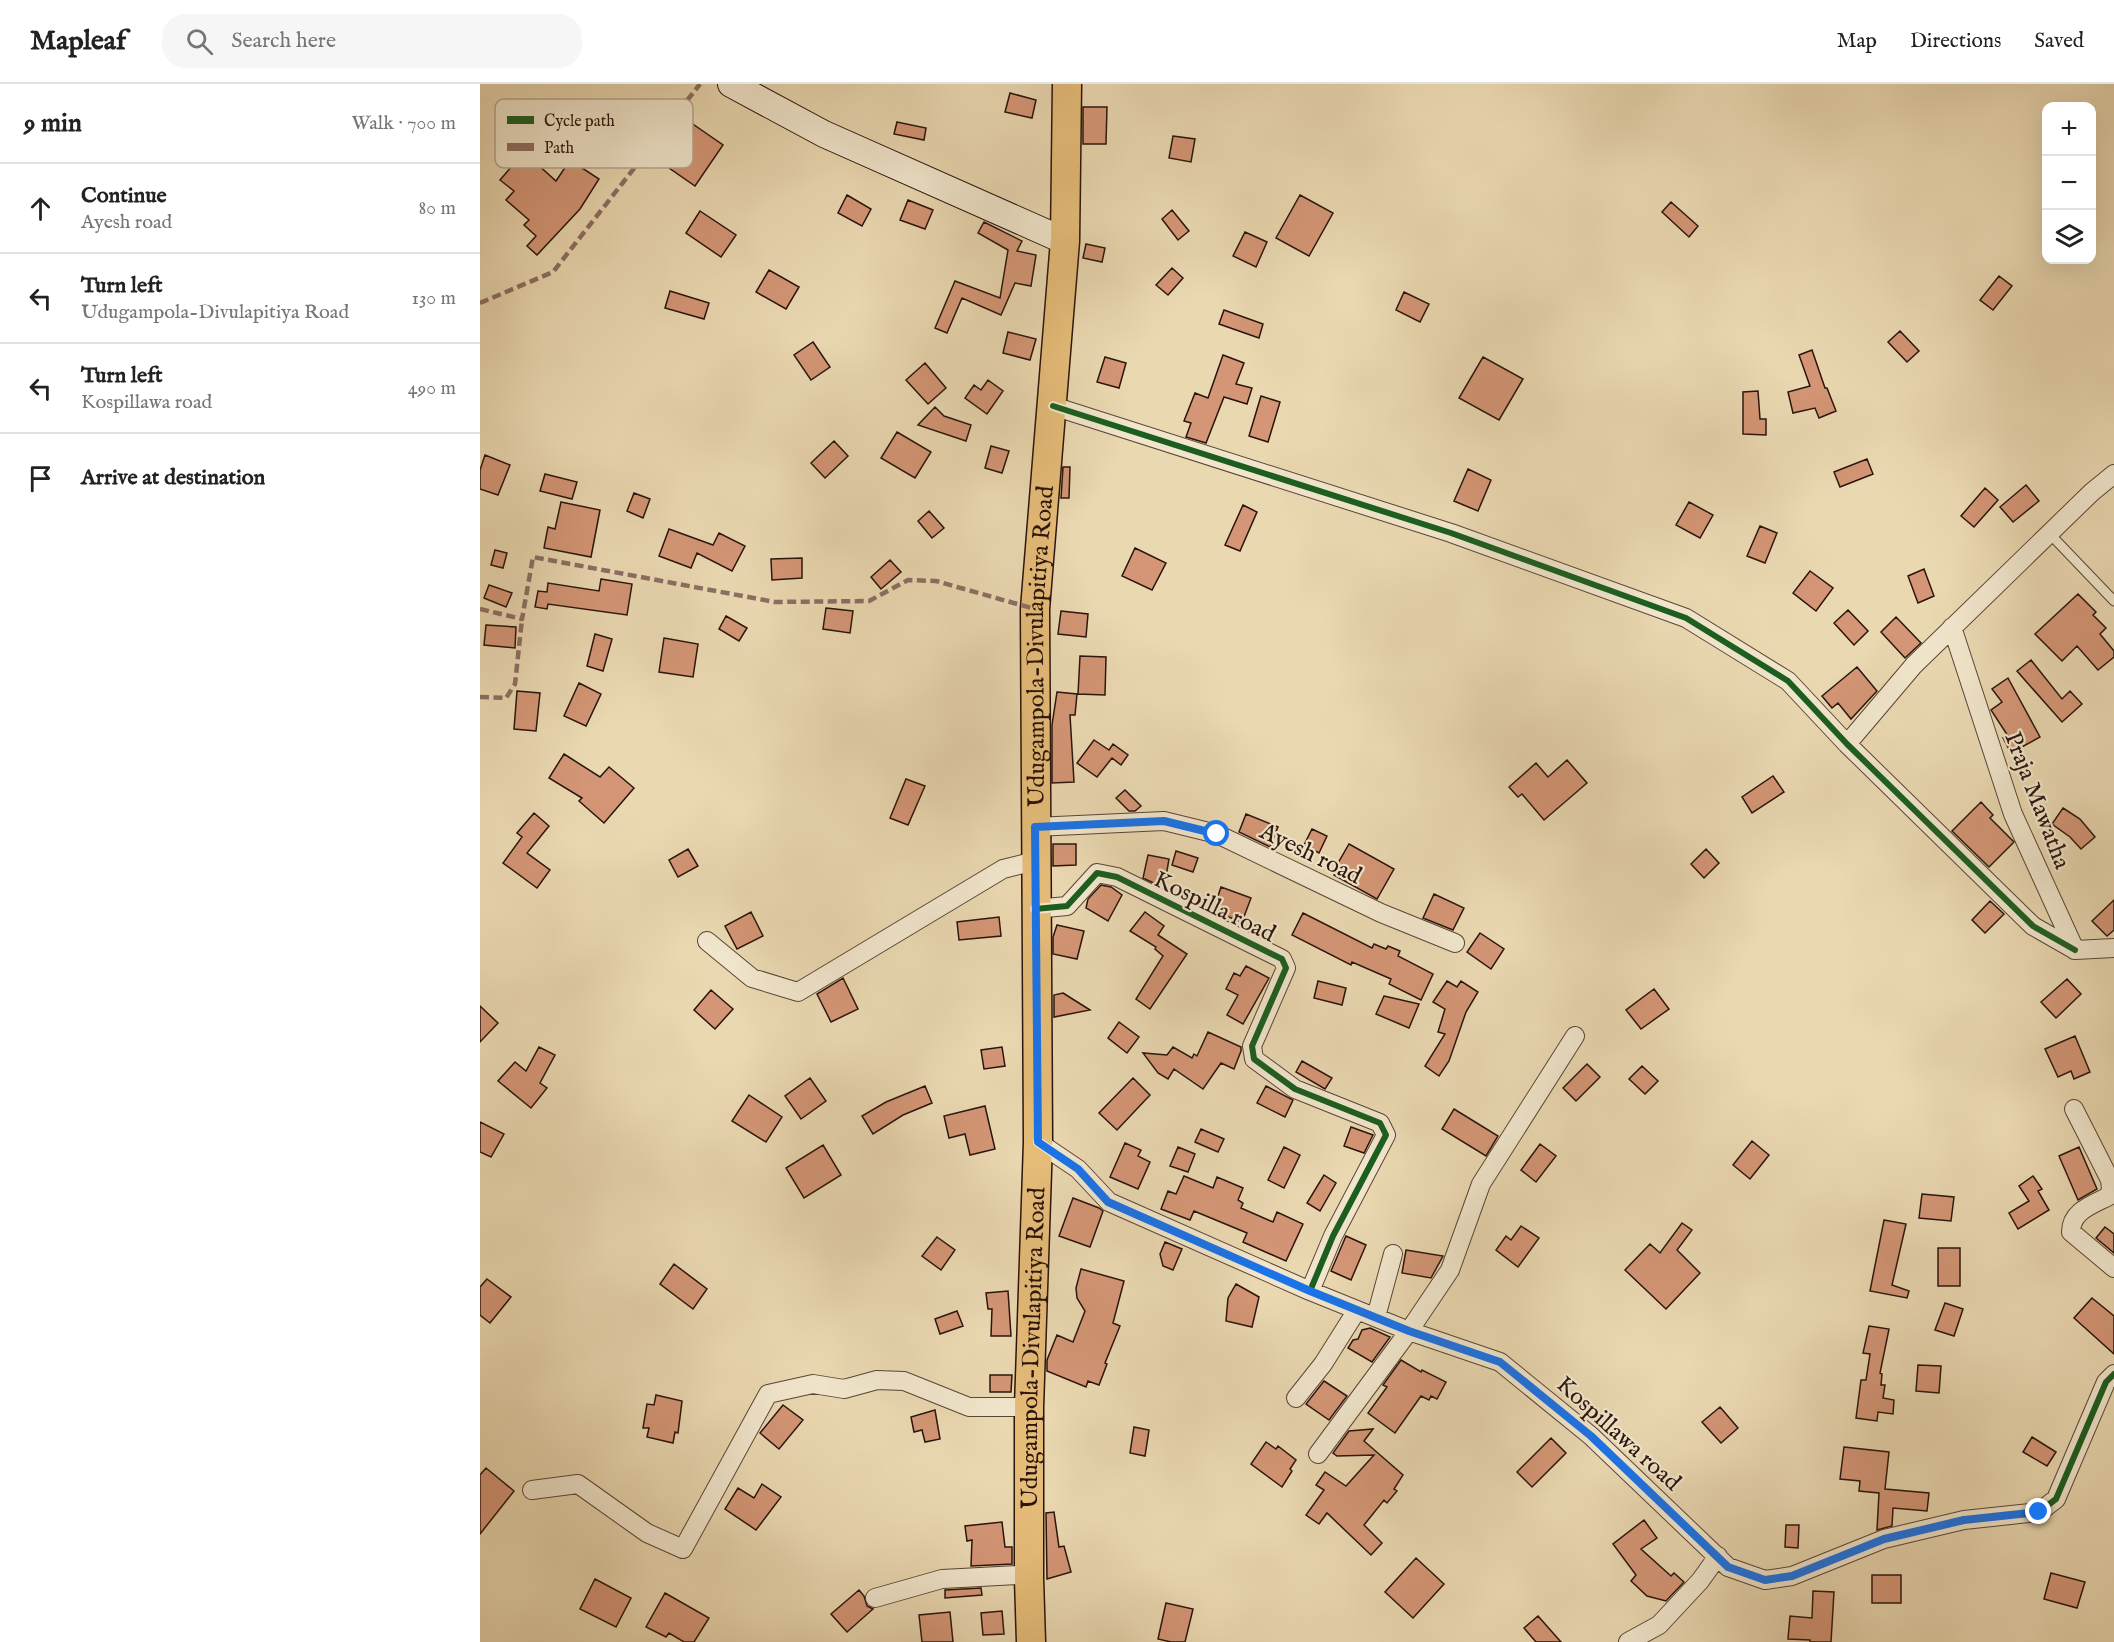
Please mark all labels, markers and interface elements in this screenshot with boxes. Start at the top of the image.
search box [162,14,582,68]
text: Mapleaf [30,24,126,59]
icon: search [183,25,216,58]
text: Search here [231,27,336,55]
text: Map [1837,28,1877,55]
text: Directions [1910,28,2001,55]
text: Saved [2034,28,2084,55]
legend [495,99,693,168]
map controls [2042,102,2096,264]
button: + [2042,102,2096,156]
text: 9 min [24,107,82,140]
text: Walk · 700 m [351,111,456,136]
text: Cycle path [544,112,615,132]
text: Path [544,139,575,159]
button: − [2042,156,2096,210]
text: Continue [81,182,167,210]
icon: ahead [24,192,57,225]
text: 80 m [419,196,456,221]
text: Ayesh road [81,210,172,235]
button: layers [2042,210,2096,264]
text: Turn left [81,272,163,300]
icon: left [24,282,57,315]
text: 130 m [411,286,456,311]
text: Udugampola-Divulapitiya Road [81,300,349,325]
text: Turn left [81,362,163,390]
icon: left [24,372,57,405]
text: 490 m [408,376,456,401]
text: Kospillawa road [81,390,212,415]
icon: arrive [24,462,57,495]
text: Arrive at destination [81,464,265,492]
street label: Udugampola-Divulapitiya Road [1021,484,1062,807]
street label: Praja Mawatha [1996,728,2077,874]
street label: Ayesh road [1253,816,1367,892]
route start [1203,820,1229,846]
street label: Kospilla road [1148,865,1280,950]
street label: Udugampola-Divulapitiya Road [1015,1187,1053,1509]
street label: Kospillawa road [1549,1370,1687,1498]
route end [2025,1498,2051,1524]

